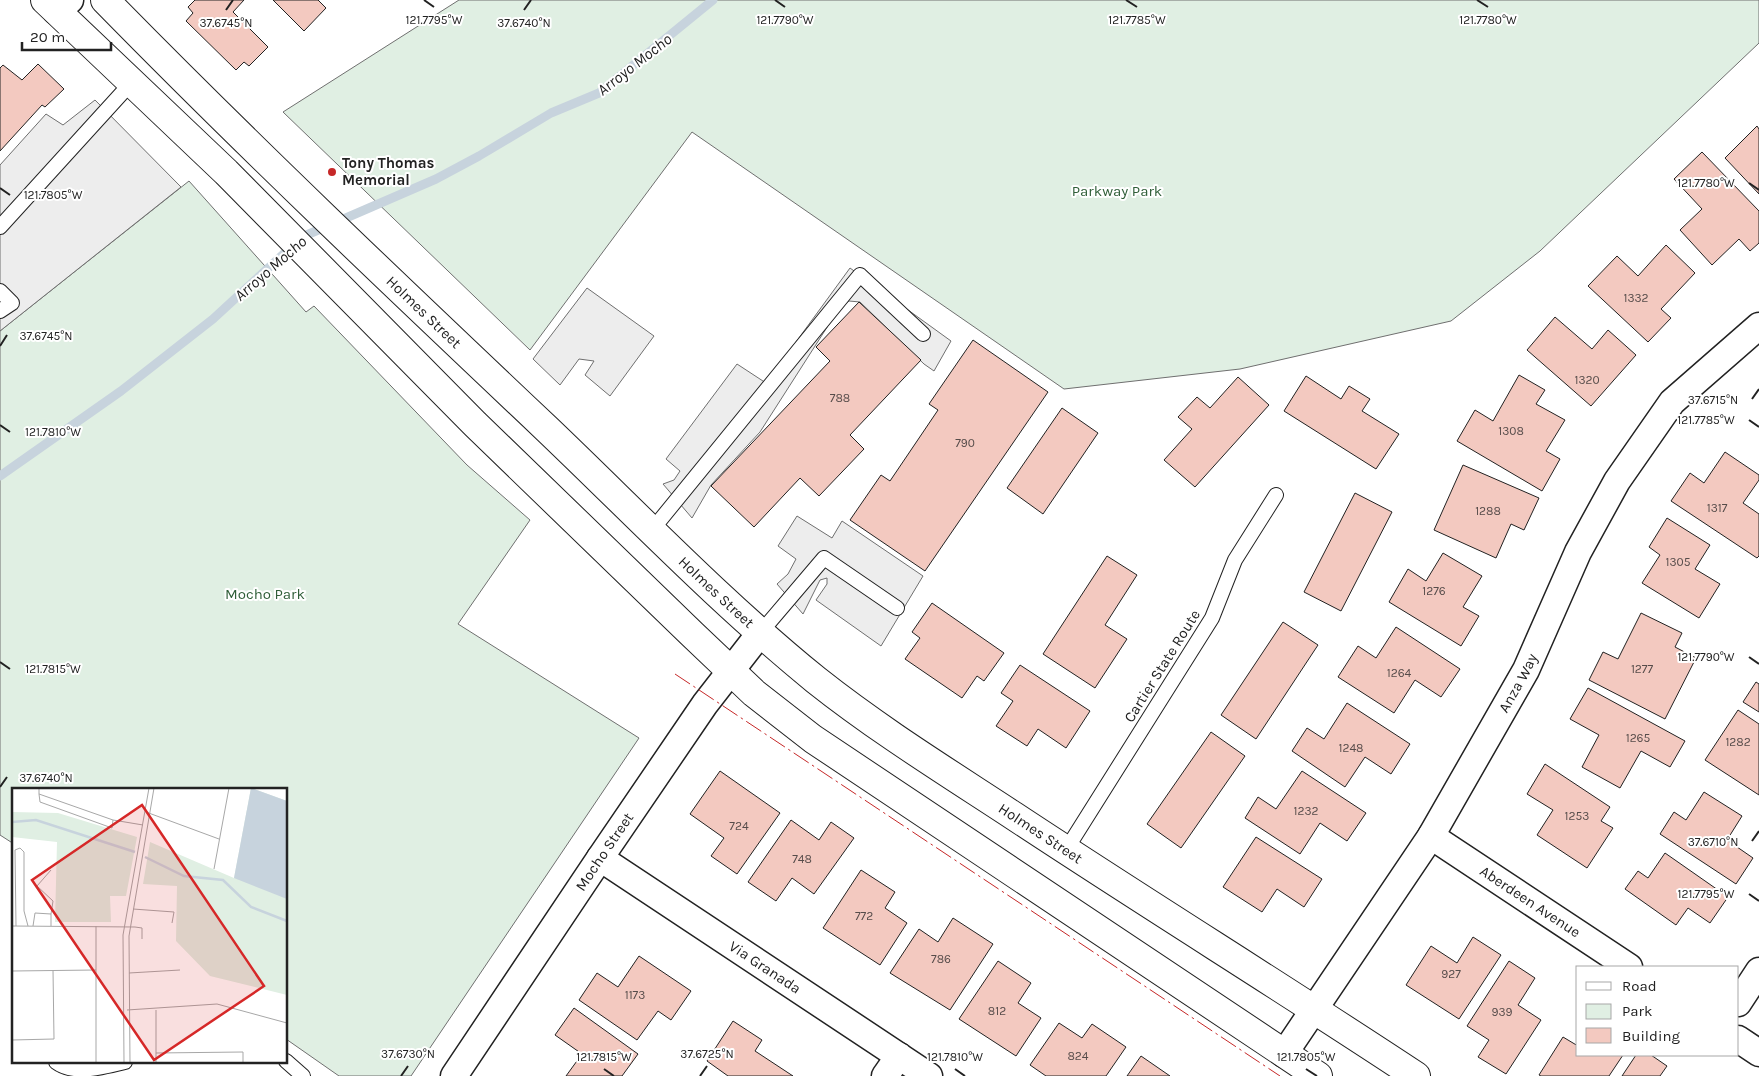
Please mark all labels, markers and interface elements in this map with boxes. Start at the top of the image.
text: 121.7795°W [406,13,463,27]
text: 121.7790°W [756,13,814,27]
text: 121.7785°W [1108,13,1166,27]
text: 121.7780°W [1459,13,1517,27]
text: 37.6745°N [199,16,253,30]
text: 37.6740°N [497,16,551,30]
scale bar [22,20,111,52]
text: 20 m [30,28,65,46]
water label: Arroyo Mocho [593,29,675,99]
place label: Tony Thomas Memorial [342,154,435,189]
marker: Tony Thomas Memorial [326,166,338,178]
text: 121.7780°W [1677,176,1735,190]
park label: Parkway Park [1072,182,1162,200]
text: 121.7805°W [24,188,83,202]
water label: Arroyo Mocho [230,232,310,305]
street label: Holmes Street [382,272,465,352]
house number: 1332 [1623,291,1649,305]
text: 37.6745°N [19,329,73,343]
house number: 1320 [1574,373,1600,387]
house number: 788 [830,391,850,405]
text: 37.6715°N [1688,393,1738,407]
text: 121.7785°W [1677,413,1735,427]
house number: 1308 [1498,424,1524,438]
text: 121.7810°W [25,425,81,439]
house number: 790 [955,436,975,450]
house number: 1317 [1707,501,1728,515]
house number: 1288 [1475,504,1501,518]
street label: Holmes Street [675,553,758,632]
house number: 1305 [1666,555,1691,569]
house number: 1276 [1422,584,1446,598]
park label: Mocho Park [225,585,305,603]
street label: Cartier State Route [1120,606,1204,726]
text: 121.7790°W [1677,650,1735,664]
street label: Anza Way [1495,651,1541,716]
text: 121.7815°W [25,662,81,676]
house number: 1277 [1631,662,1653,676]
house number: 1264 [1387,666,1412,680]
house number: 1265 [1626,731,1651,745]
house number: 1282 [1725,735,1751,749]
house number: 1248 [1339,741,1364,755]
text: 37.6740°N [19,771,73,785]
inset map [12,788,288,1064]
street label: Holmes Street [995,799,1086,868]
house number: 1232 [1294,804,1319,818]
street label: Mocho Street [572,809,637,894]
house number: 1253 [1565,809,1589,823]
house number: 724 [729,819,749,833]
text: 37.6710°N [1688,835,1738,849]
house number: 748 [792,852,812,866]
street label: Aberdeen Avenue [1476,862,1584,941]
text: 121.7795°W [1678,887,1735,901]
house number: 772 [855,909,873,923]
street label: Via Granada [726,937,804,998]
house number: 786 [931,952,951,966]
legend [1576,966,1739,1056]
house number: 927 [1441,967,1461,981]
text: Road [1622,977,1657,995]
house number: 1173 [625,988,645,1002]
text: Park [1622,1002,1652,1020]
house number: 812 [988,1004,1006,1018]
house number: 939 [1491,1005,1513,1019]
text: Building [1622,1027,1680,1045]
text: 37.6730°N [381,1047,435,1061]
text: 37.6725°N [680,1047,734,1061]
house number: 824 [1067,1049,1089,1063]
text: 121.7815°W [576,1050,632,1064]
text: 121.7810°W [927,1050,983,1064]
text: 121.7805°W [1277,1050,1336,1064]

